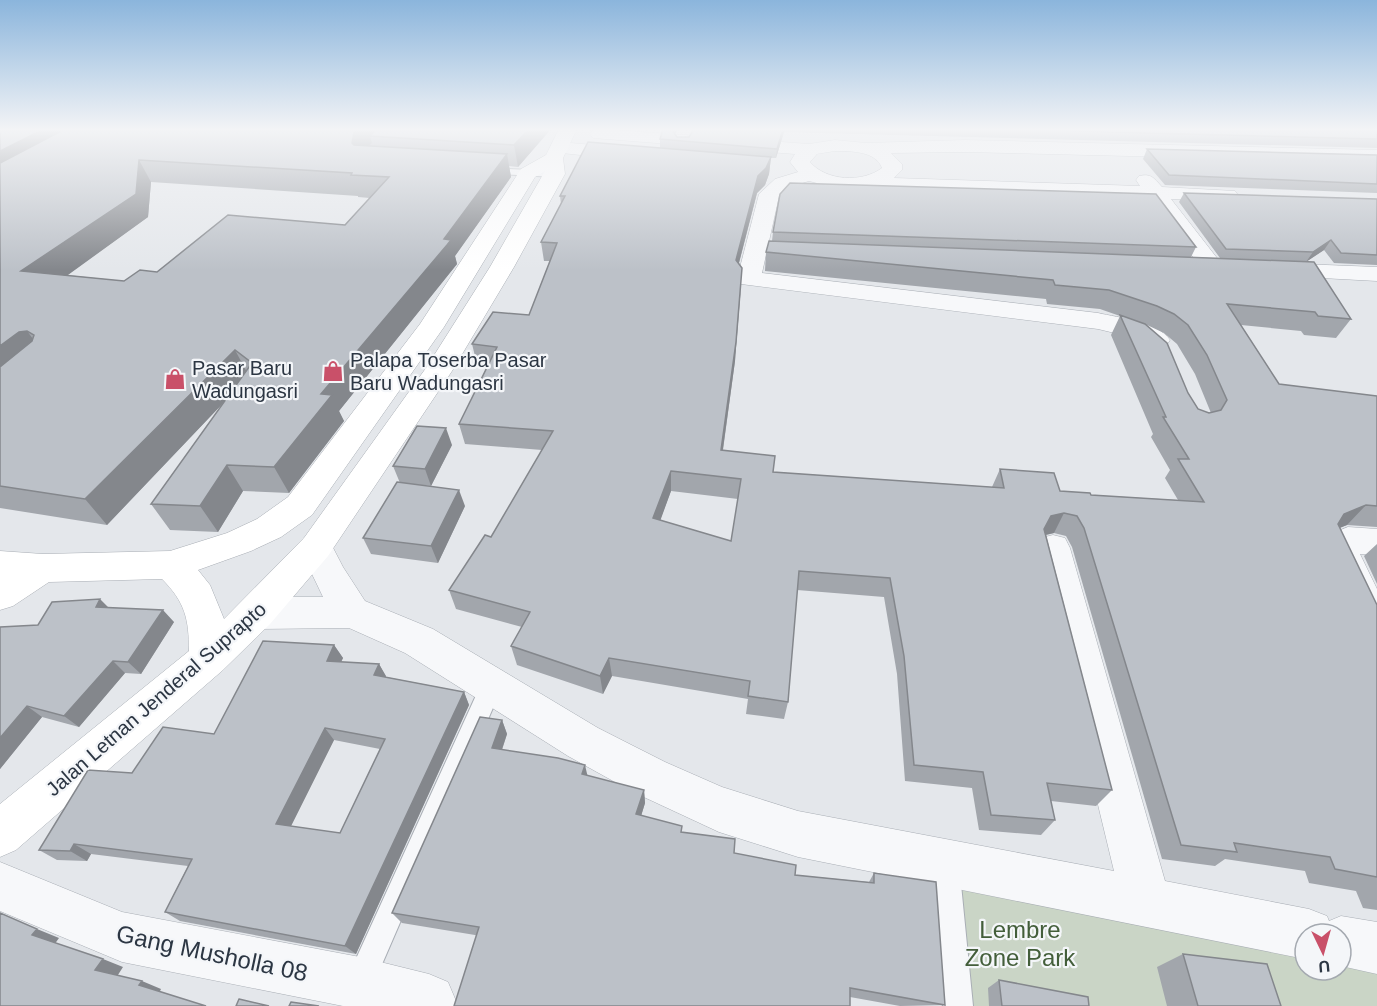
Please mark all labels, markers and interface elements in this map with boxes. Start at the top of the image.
place label: Palapa Toserba Pasar Baru Wadungasri [350,349,547,394]
place label: Pasar Baru Wadungasri [192,357,298,402]
shop icon: Palapa Toserba Pasar Baru Wadungasri [321,359,345,383]
shop icon: Pasar Baru Wadungasri [163,367,187,391]
street label: Jalan Letnan Jenderal Suprapto [42,598,270,800]
park label: Lembre Zone Park [965,916,1076,971]
street label: Gang Musholla 08 [114,920,310,986]
north arrow [1293,922,1353,982]
text: U [1318,957,1331,975]

